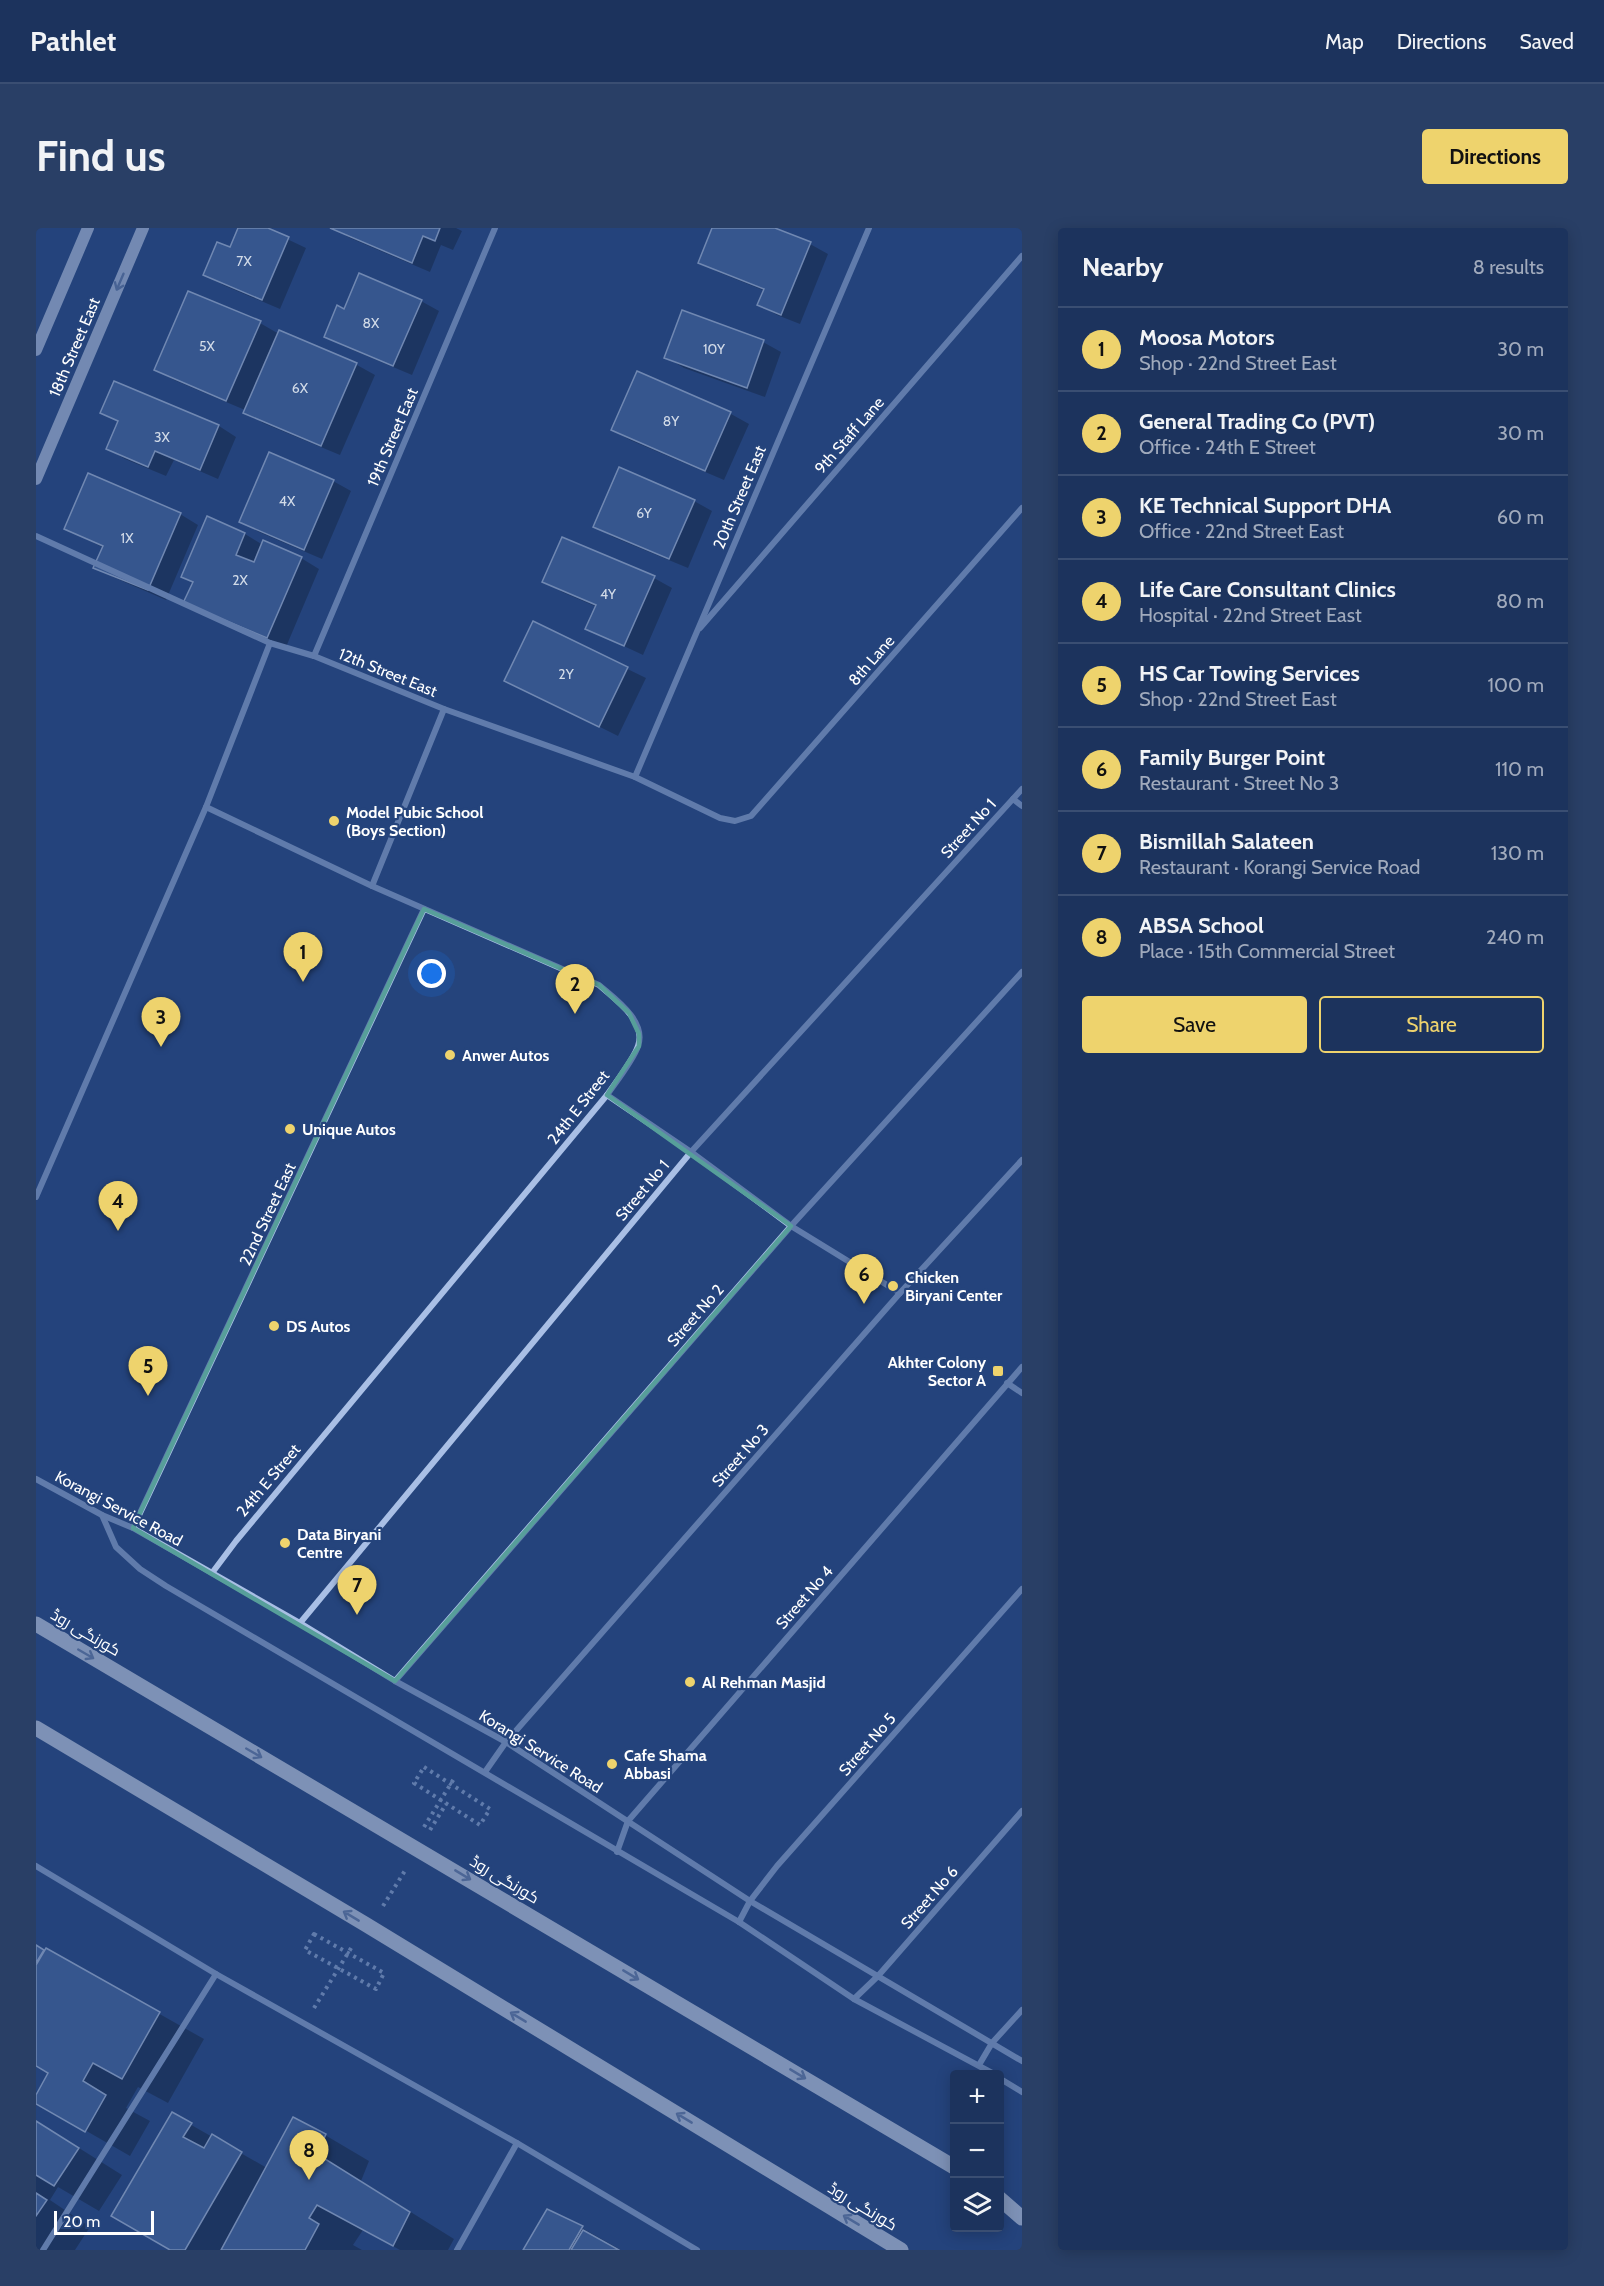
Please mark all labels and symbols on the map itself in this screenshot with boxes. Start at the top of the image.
house number: 7X [236,252,253,270]
one-way arrow [114,272,125,290]
street label: 18th Street East [45,294,104,400]
house number: 8X [363,314,380,332]
house number: 5X [199,337,216,355]
house number: 10Y [703,340,726,358]
house number: 6X [292,379,309,397]
street label: 19th Street East [363,384,422,489]
street label: 9th Staff Lane [811,393,888,478]
house number: 8Y [663,412,680,430]
house number: 3X [154,428,171,446]
street label: 20th Street East [709,442,770,552]
house number: 4X [279,492,296,510]
house number: 6Y [636,504,653,522]
house number: 1X [121,529,134,547]
house number: 2X [232,571,249,589]
house number: 4Y [600,585,617,603]
street label: 8th Lane [844,631,898,689]
street label: 12th Street East [336,644,440,701]
house number: 2Y [558,665,575,683]
street label: Street No 1 [937,795,1000,862]
place label: Model Pubic School (Boys Section) [346,803,483,840]
marker: Model Pubic School (Boys Section) [327,814,341,828]
pin: 1 [284,932,322,982]
your location [417,959,446,988]
pin: 2 [556,964,594,1014]
pin: 3 [142,998,180,1047]
place label: Anwer Autos [462,1046,550,1065]
marker: Anwer Autos [443,1048,457,1062]
street label: 24th E Street [544,1066,614,1148]
place label: Unique Autos [302,1120,396,1139]
marker: Unique Autos [283,1122,297,1136]
street label: Street No 1 [612,1156,673,1225]
street label: 22nd Street East [235,1159,300,1269]
pin: 4 [98,1182,137,1231]
pin: 6 [844,1254,884,1304]
place label: Chicken Biryani Center [905,1268,1003,1305]
marker: Chicken Biryani Center [886,1279,900,1293]
street label: Street No 2 [663,1280,728,1350]
place label: DS Autos [286,1317,351,1336]
marker: DS Autos [267,1319,281,1333]
pin: 5 [128,1346,168,1396]
place label: Akhter Colony Sector A [888,1353,986,1390]
marker: Akhter Colony Sector A [991,1364,1005,1378]
street label: Street No 3 [708,1420,773,1491]
street label: 24th E Street [233,1440,305,1520]
street label: Korangi Service Road [52,1467,186,1550]
place label: Data Biryani Centre [297,1525,381,1562]
marker: Data Biryani Centre [278,1536,292,1550]
street label: Street No 4 [772,1562,837,1633]
pin: 7 [338,1566,376,1615]
street label: کورنگی روڈ [47,1605,124,1661]
one-way arrow [77,1648,94,1660]
place label: Al Rehman Masjid [702,1673,826,1692]
marker: Al Rehman Masjid [683,1675,697,1689]
street label: Korangi Service Road [476,1706,606,1797]
street label: Street No 5 [835,1709,900,1780]
place label: Cafe Shama Abbasi [624,1746,707,1783]
one-way arrow [246,1747,263,1759]
marker: Cafe Shama Abbasi [605,1757,619,1771]
street label: کورنگی روڈ [466,1851,543,1908]
street label: Street No 6 [897,1862,962,1933]
one-way arrow [454,1870,471,1882]
one-way arrow [343,1909,360,1921]
one-way arrow [622,1969,639,1981]
one-way arrow [510,2010,527,2022]
one-way arrow [789,2069,807,2080]
one-way arrow [676,2112,693,2124]
pin: 8 [290,2130,328,2180]
street label: کورنگی روڈ [824,2178,901,2235]
scale bar [54,2208,154,2236]
one-way arrow [843,2213,860,2225]

